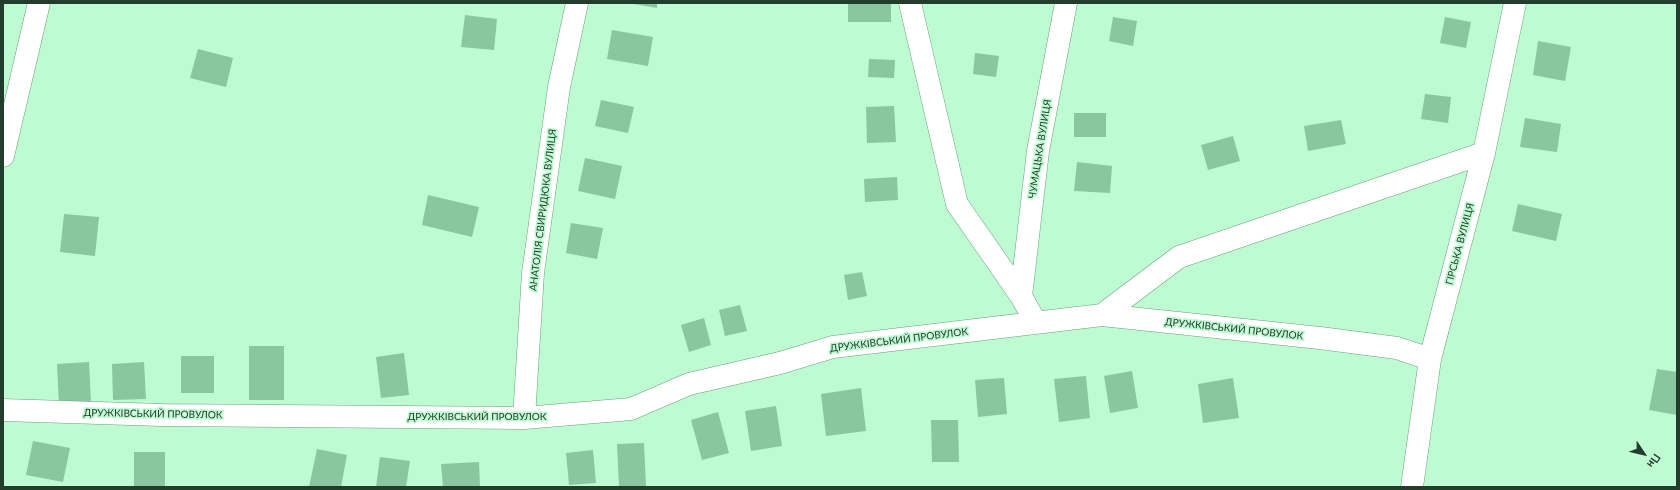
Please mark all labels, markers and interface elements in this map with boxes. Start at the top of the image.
street label: ЧУМАЦЬКА ВУЛИЦЯ [1026,99,1054,199]
street label: АНАТОЛІЯ СВИРИДЮКА ВУЛИЦЯ [527,128,559,292]
street label: ГІРСЬКА ВУЛИЦЯ [1443,202,1477,286]
street label: ДРУЖКІВСЬКИЙ ПРОВУЛОК [1164,316,1304,342]
street label: ДРУЖКІВСЬКИЙ ПРОВУЛОК [829,326,969,354]
street label: ДРУЖКІВСЬКИЙ ПРОВУЛОК [83,407,223,421]
street label: ДРУЖКІВСЬКИЙ ПРОВУЛОК [407,411,547,423]
north arrow [1624,434,1664,474]
text: Пн [1645,452,1664,471]

